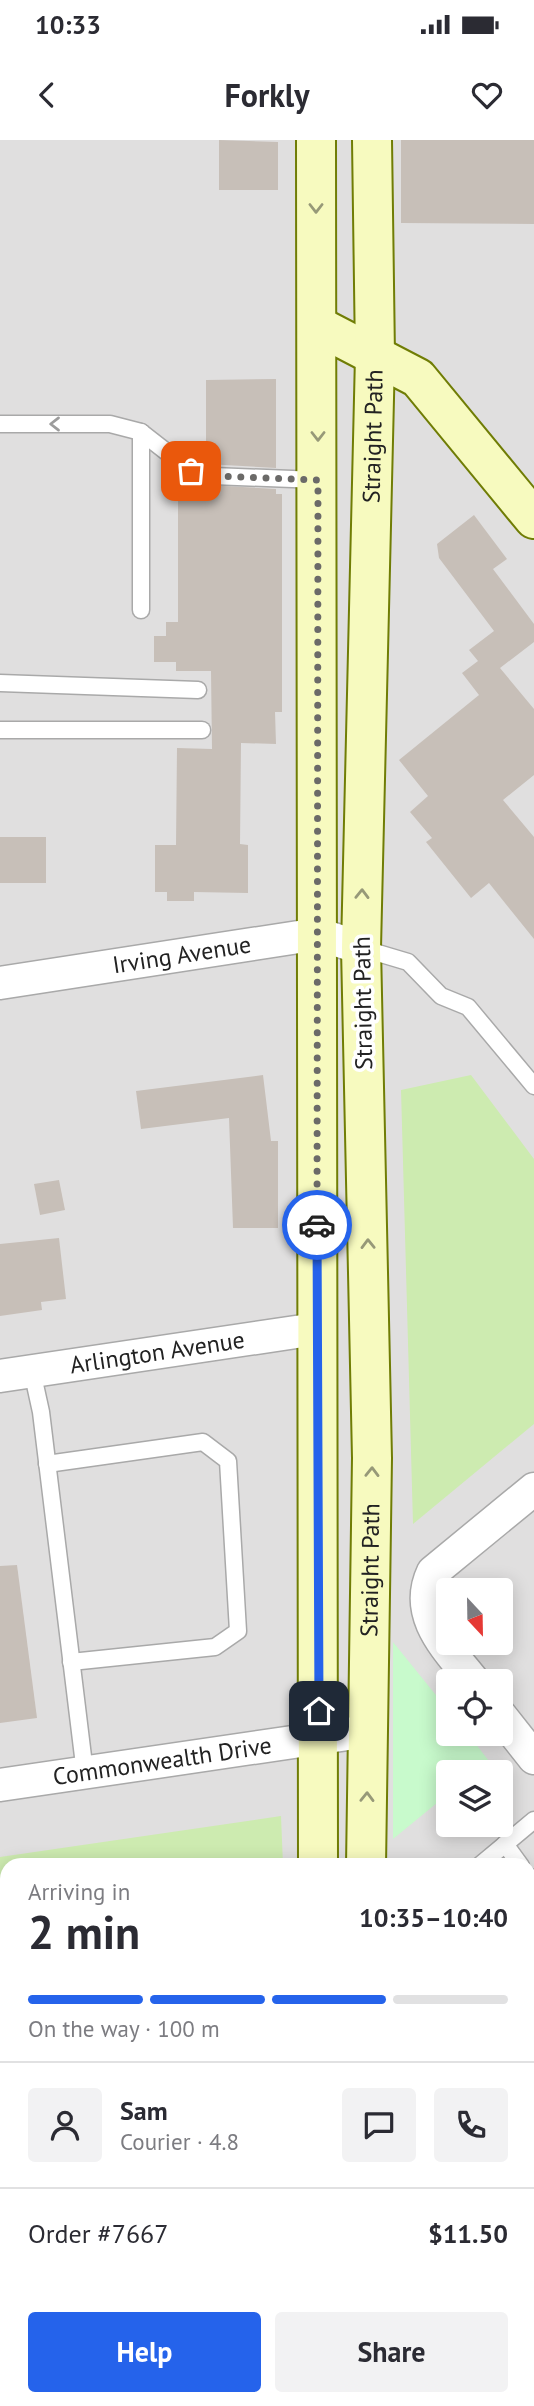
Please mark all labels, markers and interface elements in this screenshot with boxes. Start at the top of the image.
text: 10:33 [35,8,101,41]
text: Forkly [224,74,310,116]
icon: back [28,76,66,114]
icon: heart [468,76,506,114]
one-way arrow [308,203,324,214]
street label: Straight Path [356,369,390,504]
one-way arrow [49,416,60,432]
one-way arrow [310,431,326,441]
pin [161,441,221,501]
icon: bag [172,452,210,490]
one-way arrow [354,889,370,899]
street label: Irving Avenue [110,929,253,980]
street label: Straight Path [346,936,379,1070]
courier [282,1190,352,1260]
icon: car [298,1206,336,1244]
one-way arrow [360,1239,375,1250]
street label: Arlington Avenue [68,1324,247,1380]
one-way arrow [364,1466,380,1477]
street label: Straight Path [353,1503,386,1637]
north arrow [436,1578,513,1656]
map controls [436,1578,513,1837]
button: locate [436,1669,513,1746]
pin [289,1681,349,1741]
icon: home [300,1692,338,1730]
street label: Commonwealth Drive [51,1729,274,1792]
button: layers [436,1760,513,1837]
one-way arrow [359,1792,375,1802]
text: Arriving in [28,1877,130,1906]
text: 10:35–10:40 [359,1901,508,1934]
text: 2 min [28,1902,140,1962]
text: On the way · 100 m [28,2014,220,2043]
button: person [28,2088,102,2162]
button: chat [342,2088,416,2162]
button: phone [434,2088,508,2162]
text: Sam [120,2094,168,2127]
text: Courier · 4.8 [120,2127,239,2156]
text: Order #7667 [28,2217,168,2250]
text: $11.50 [428,2217,508,2250]
button: Help [28,2312,261,2392]
button: Share [275,2312,508,2392]

